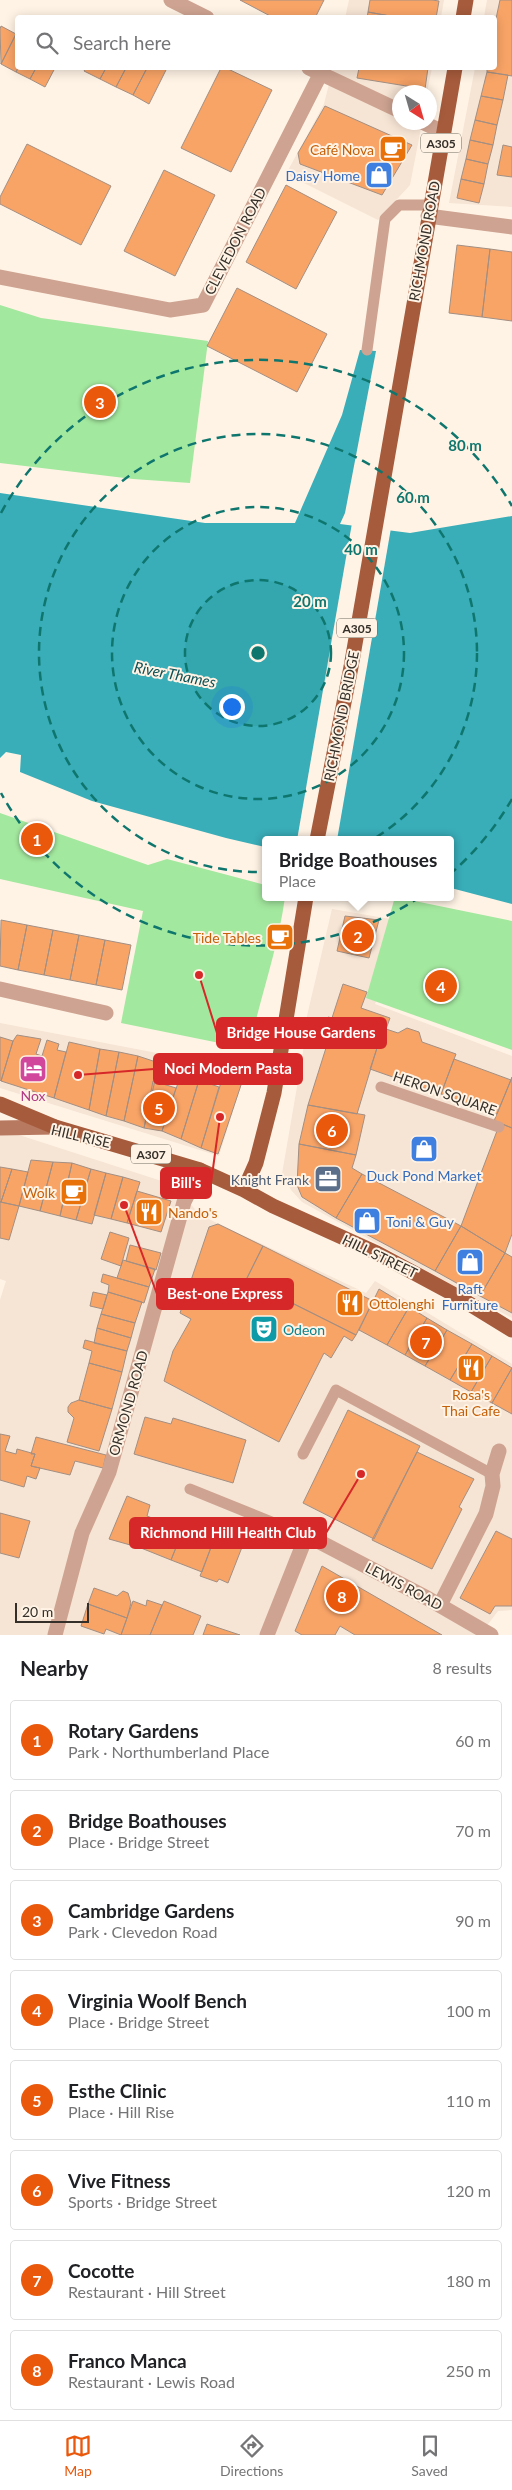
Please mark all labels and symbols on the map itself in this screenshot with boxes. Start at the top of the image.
north arrow [392,85,437,130]
cafe icon: Café Nova [378,134,408,164]
road number: A305 [421,134,461,152]
place label: Café Nova [310,141,374,158]
shop icon: Daisy Home [364,160,394,190]
place label: Daisy Home [286,167,360,184]
street label: RICHMOND ROAD [405,180,443,302]
street label: CLEVEDON ROAD [201,185,269,297]
pin: 3 [84,383,116,421]
text: 80 m [448,436,482,454]
text: 60 m [396,488,430,506]
text: 40 m [344,540,378,558]
text: 20 m [293,592,327,610]
road number: A305 [337,618,377,638]
centre of rings [249,644,267,662]
street label: RICHMOND BRIDGE [320,649,362,783]
water label: River Thames [133,657,217,691]
your location [219,694,245,720]
pin: 1 [21,820,53,858]
pin: 2 [342,917,374,955]
cafe icon: Tide Tables [265,922,295,952]
place label: Tide Tables [193,929,261,946]
pin: 4 [425,967,457,1005]
callout: Bridge House Gardens [217,1018,386,1048]
text: Bridge House Gardens [226,1023,376,1041]
hotel icon: Nox [18,1054,48,1084]
callout: Noci Modern Pasta [154,1054,302,1084]
text: Noci Modern Pasta [164,1059,292,1077]
street label: HERON SQUARE [391,1067,499,1119]
place label: Nox [20,1087,46,1104]
pin: 5 [143,1089,175,1127]
pin: 6 [316,1111,348,1149]
street label: HILL RISE [50,1121,112,1151]
shop icon: Duck Pond Market [409,1134,439,1164]
road number: A307 [131,1144,171,1164]
office icon: Knight Frank [313,1164,343,1194]
place label: Duck Pond Market [367,1167,481,1184]
callout: Bill's [161,1168,211,1198]
place label: Knight Frank [231,1171,310,1188]
text: Bill's [171,1173,202,1191]
cafe icon: Wolk [59,1177,89,1207]
place label: Wolk [23,1184,56,1201]
restaurant icon: Nando's [134,1197,164,1227]
place label: Nando's [168,1204,218,1221]
shop icon: Toni & Guy [352,1206,382,1236]
place label: Toni & Guy [386,1213,455,1230]
street label: HILL STREET [340,1231,421,1282]
shop icon: Raft Furniture [455,1247,485,1277]
callout: Best-one Express [157,1279,293,1309]
place label: Raft Furniture [442,1280,498,1313]
text: Best-one Express [167,1284,283,1302]
restaurant icon: Ottolenghi [335,1288,365,1318]
place label: Ottolenghi [369,1295,435,1312]
theatre icon: Odeon [249,1314,279,1344]
place label: Odeon [283,1321,325,1338]
pin: 7 [410,1323,442,1361]
street label: ORMOND ROAD [105,1348,151,1458]
restaurant icon: Rosa's Thai Cafe [456,1353,486,1383]
place label: Rosa's Thai Cafe [442,1386,500,1419]
callout: Richmond Hill Health Club [130,1518,326,1548]
text: Richmond Hill Health Club [140,1523,316,1541]
street label: LEWIS ROAD [363,1559,445,1613]
pin: 8 [326,1577,358,1615]
scale bar [15,1600,89,1623]

